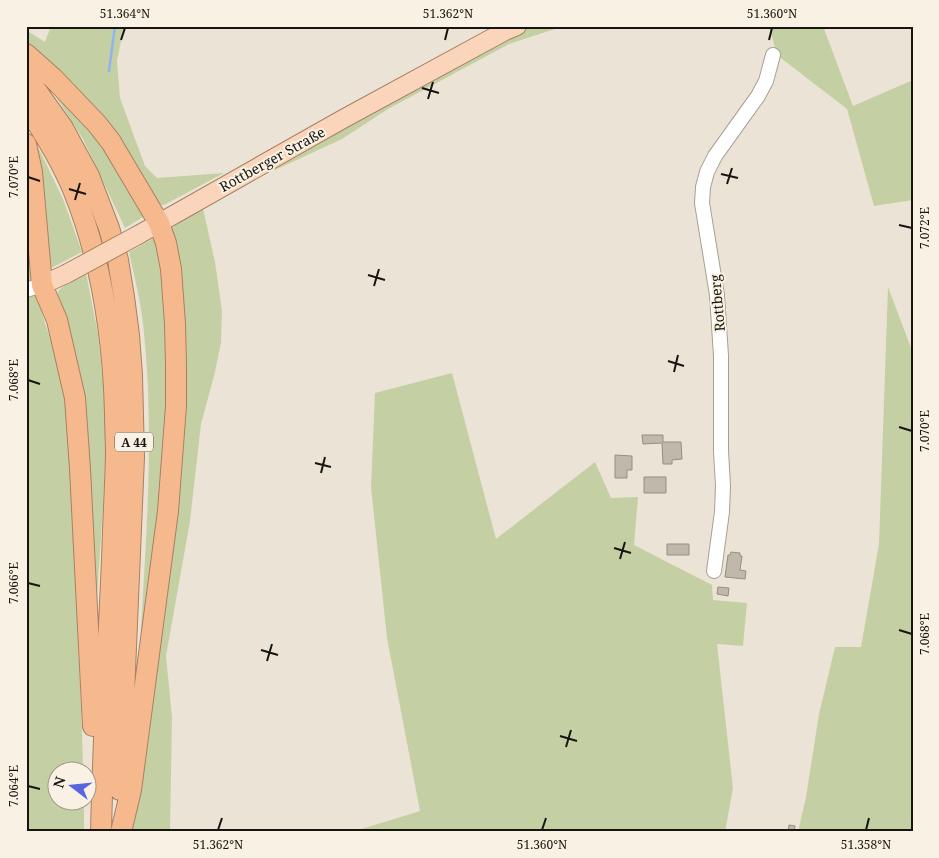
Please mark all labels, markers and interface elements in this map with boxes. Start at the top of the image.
text: 51.364°N [100,5,150,22]
text: 51.362°N [423,5,473,22]
text: 51.360°N [747,5,797,22]
street label: Rottberger Straße [216,122,328,196]
text: 7.070°E [5,156,22,198]
text: 7.072°E [916,207,933,249]
street label: Rottberg [705,273,729,332]
text: 7.068°E [5,359,22,401]
text: 7.070°E [916,410,933,452]
road number: A 44 [115,432,153,452]
text: 7.066°E [5,562,22,604]
text: 7.068°E [916,613,933,655]
north arrow [48,760,98,810]
text: 7.064°E [5,765,22,807]
text: N [48,774,70,790]
text: 51.362°N [193,836,243,853]
text: 51.360°N [517,836,567,853]
text: 51.358°N [841,836,891,853]

